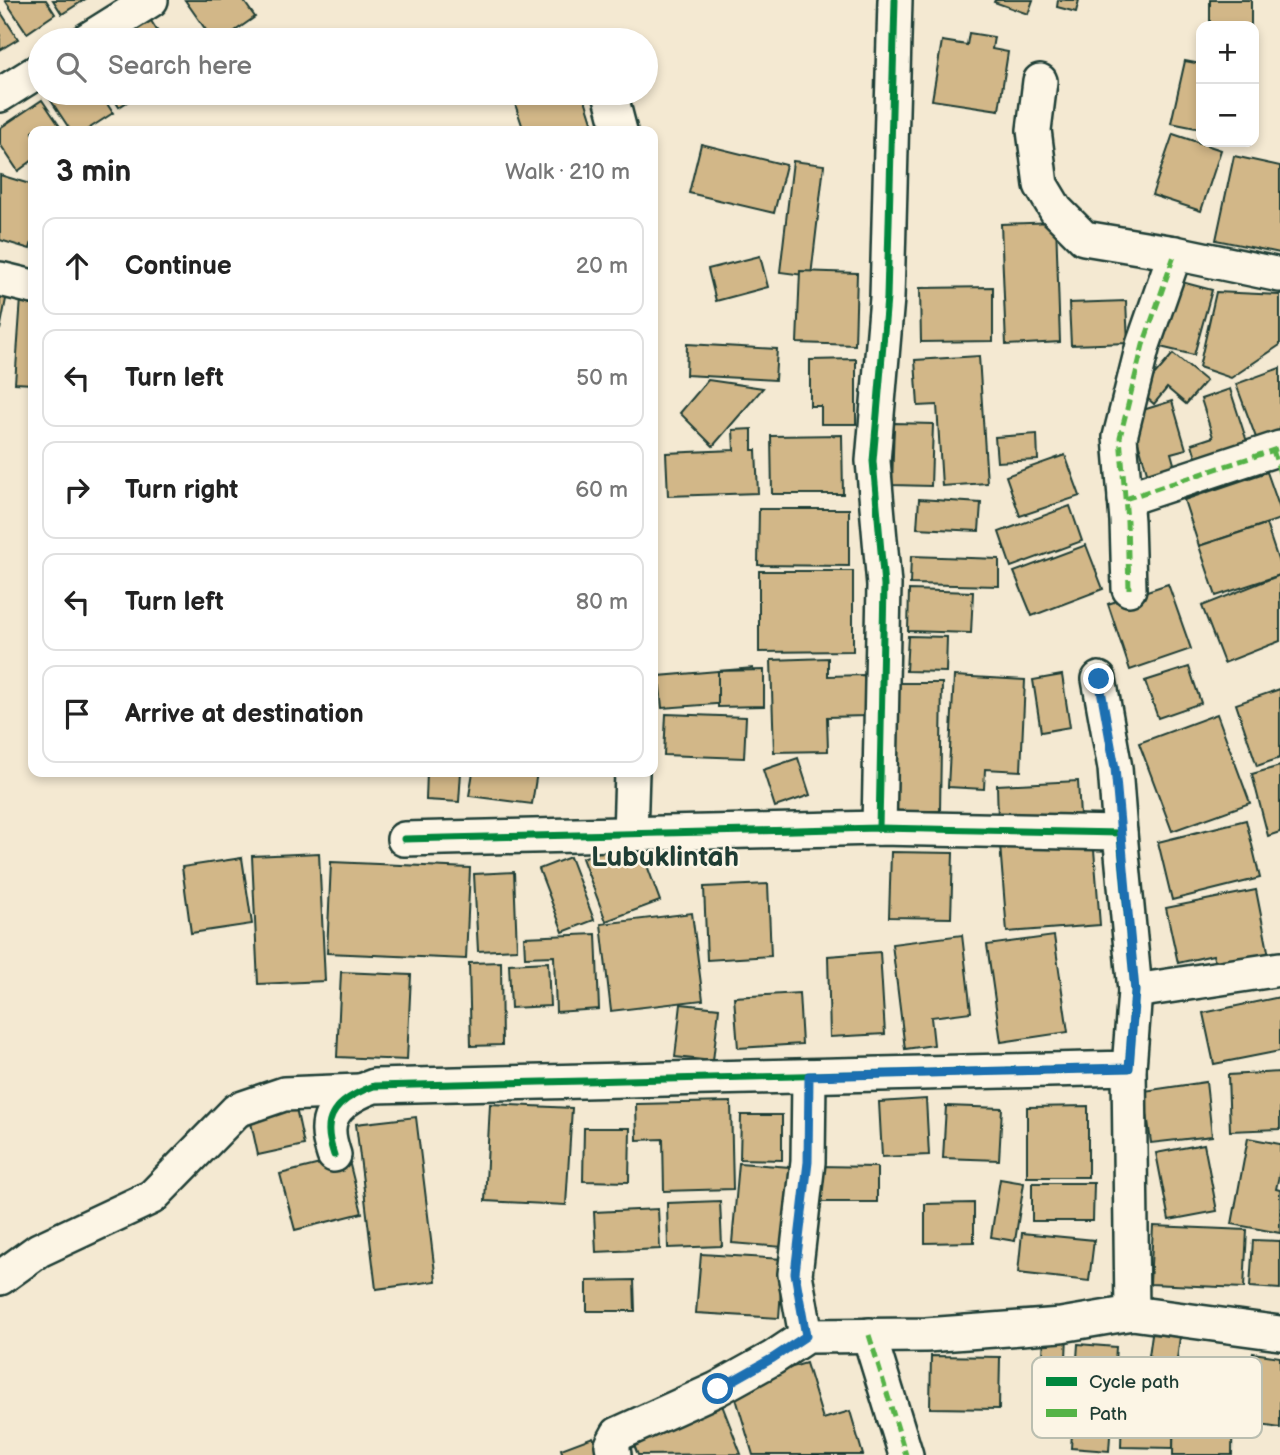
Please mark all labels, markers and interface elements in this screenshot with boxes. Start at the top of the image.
map controls [1196,21,1259,147]
button: + [1196,21,1259,84]
search box [28,28,658,105]
icon: search [52,48,90,86]
text: Search here [108,51,252,82]
button: − [1196,84,1259,147]
text: 3 min [56,154,131,190]
text: Walk · 210 m [505,158,630,186]
icon: ahead [58,247,96,285]
text: Continue [125,251,232,282]
text: 20 m [576,252,628,280]
icon: left [58,359,96,397]
text: Turn left [125,363,224,394]
text: 50 m [576,364,628,392]
icon: right [58,471,96,509]
text: Turn right [125,475,238,506]
text: 60 m [575,476,628,504]
icon: left [58,583,96,621]
text: Turn left [125,587,224,618]
text: 80 m [576,588,628,616]
route end [1083,663,1114,694]
icon: arrive [58,695,96,733]
text: Arrive at destination [125,699,364,730]
district label: Lubuklintah [591,841,739,874]
legend [1032,1357,1262,1438]
text: Cycle path [1089,1371,1179,1394]
route start [702,1373,733,1404]
text: Path [1089,1403,1127,1426]

